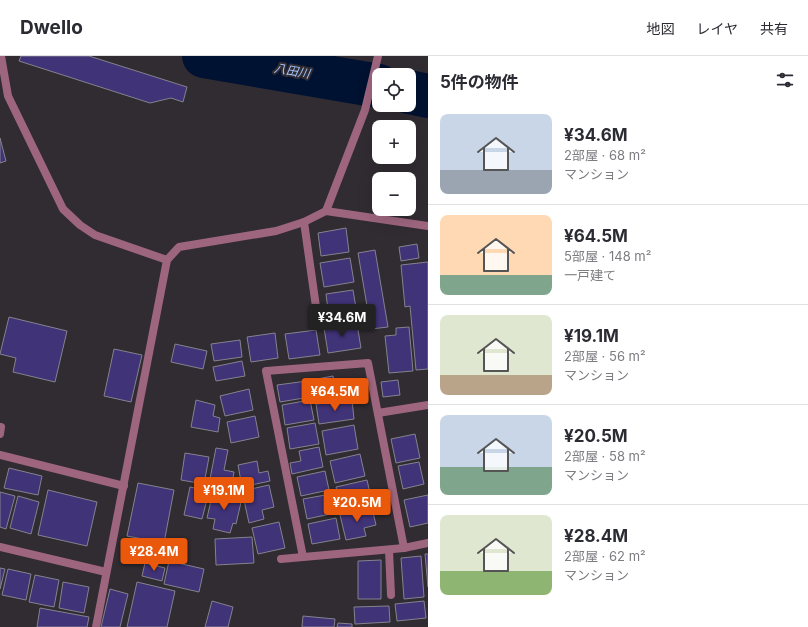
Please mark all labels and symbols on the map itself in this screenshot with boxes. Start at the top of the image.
water label: 八田川 [273,60,313,81]
pin: ¥34.6M [309,304,375,338]
pin: ¥64.5M [302,378,368,412]
pin: ¥19.1M [191,477,257,511]
pin: ¥20.5M [324,489,390,523]
pin: ¥28.4M [121,538,187,572]

